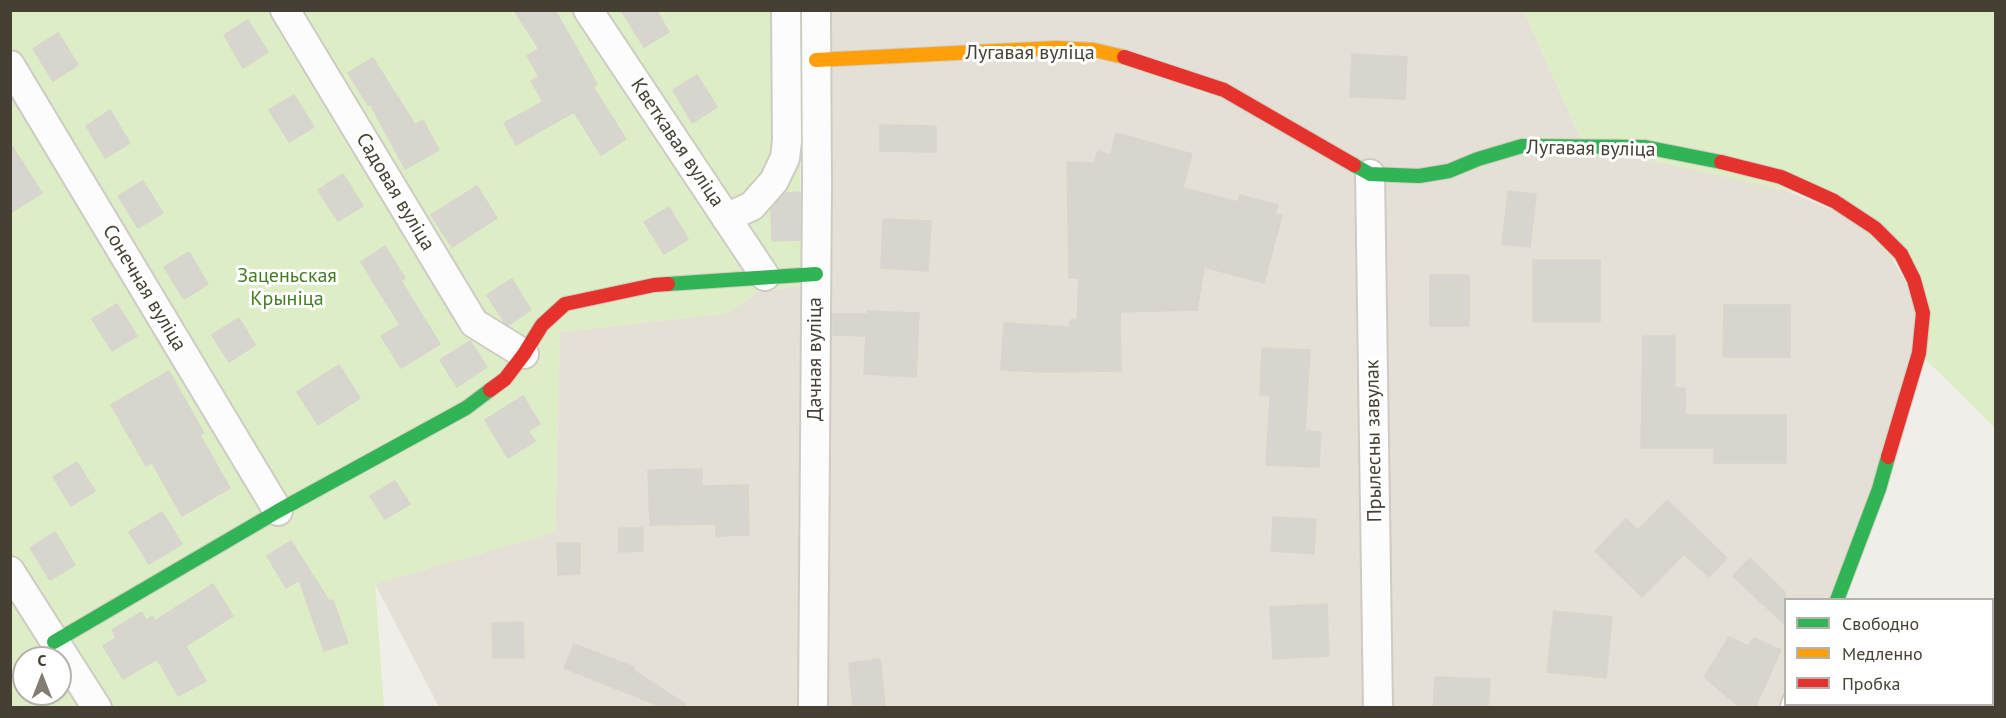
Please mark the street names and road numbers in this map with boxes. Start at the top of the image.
street label: Лугавая вуліца [965,41,1095,65]
street label: Кветкавая вуліца [625,74,729,212]
street label: Садовая вуліца [350,129,440,255]
street label: Лугавая вуліца [1526,136,1656,162]
street label: Сонечная вуліца [97,220,191,356]
street label: Дачная вуліца [803,297,827,421]
street label: Прылесны завулак [1361,359,1387,523]

